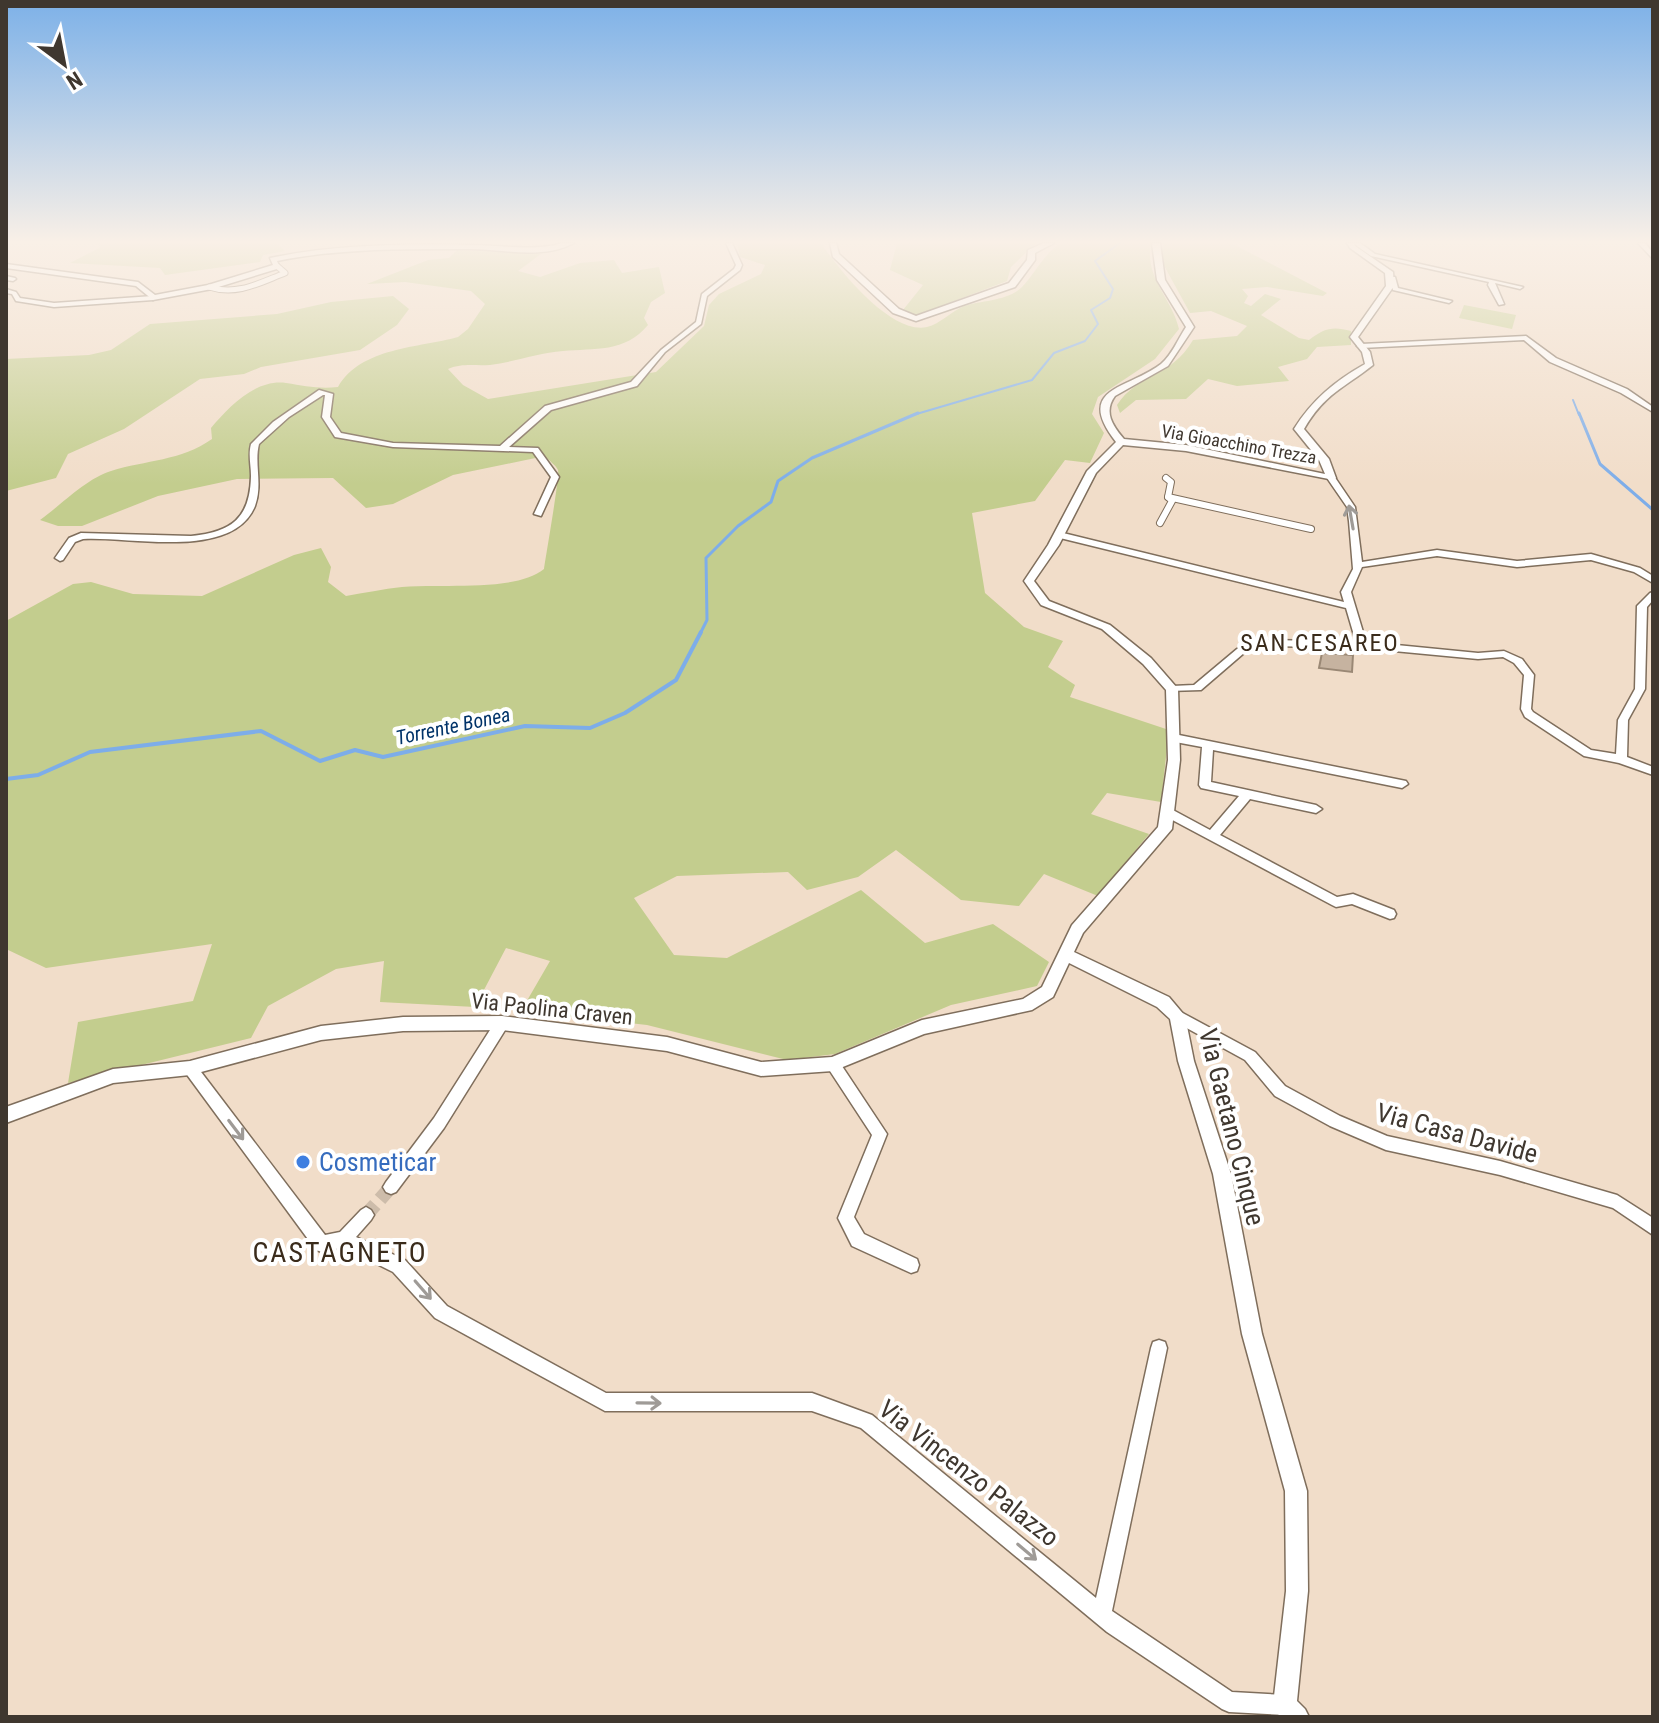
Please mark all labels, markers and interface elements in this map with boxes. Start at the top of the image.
north arrow [24,24,104,104]
text: N [62,66,87,95]
street label: Via Gioacchino Trezza [1160,420,1318,468]
one-way arrow [1342,505,1357,530]
district label: SAN CESAREO [1240,629,1400,657]
water label: Torrente Bonea [394,702,512,750]
street label: Via Paolina Craven [470,988,634,1030]
street label: Via Gaetano Cinque [1193,1025,1271,1229]
street label: Via Casa Davide [1373,1097,1541,1169]
one-way arrow [228,1119,245,1141]
place label: Cosmeticar [319,1147,437,1177]
marker: Cosmeticar [294,1153,312,1171]
district label: CASTAGNETO [252,1236,428,1269]
one-way arrow [413,1279,431,1299]
street label: Via Vincenzo Palazzo [873,1393,1065,1553]
one-way arrow [635,1395,662,1411]
one-way arrow [1017,1543,1037,1561]

